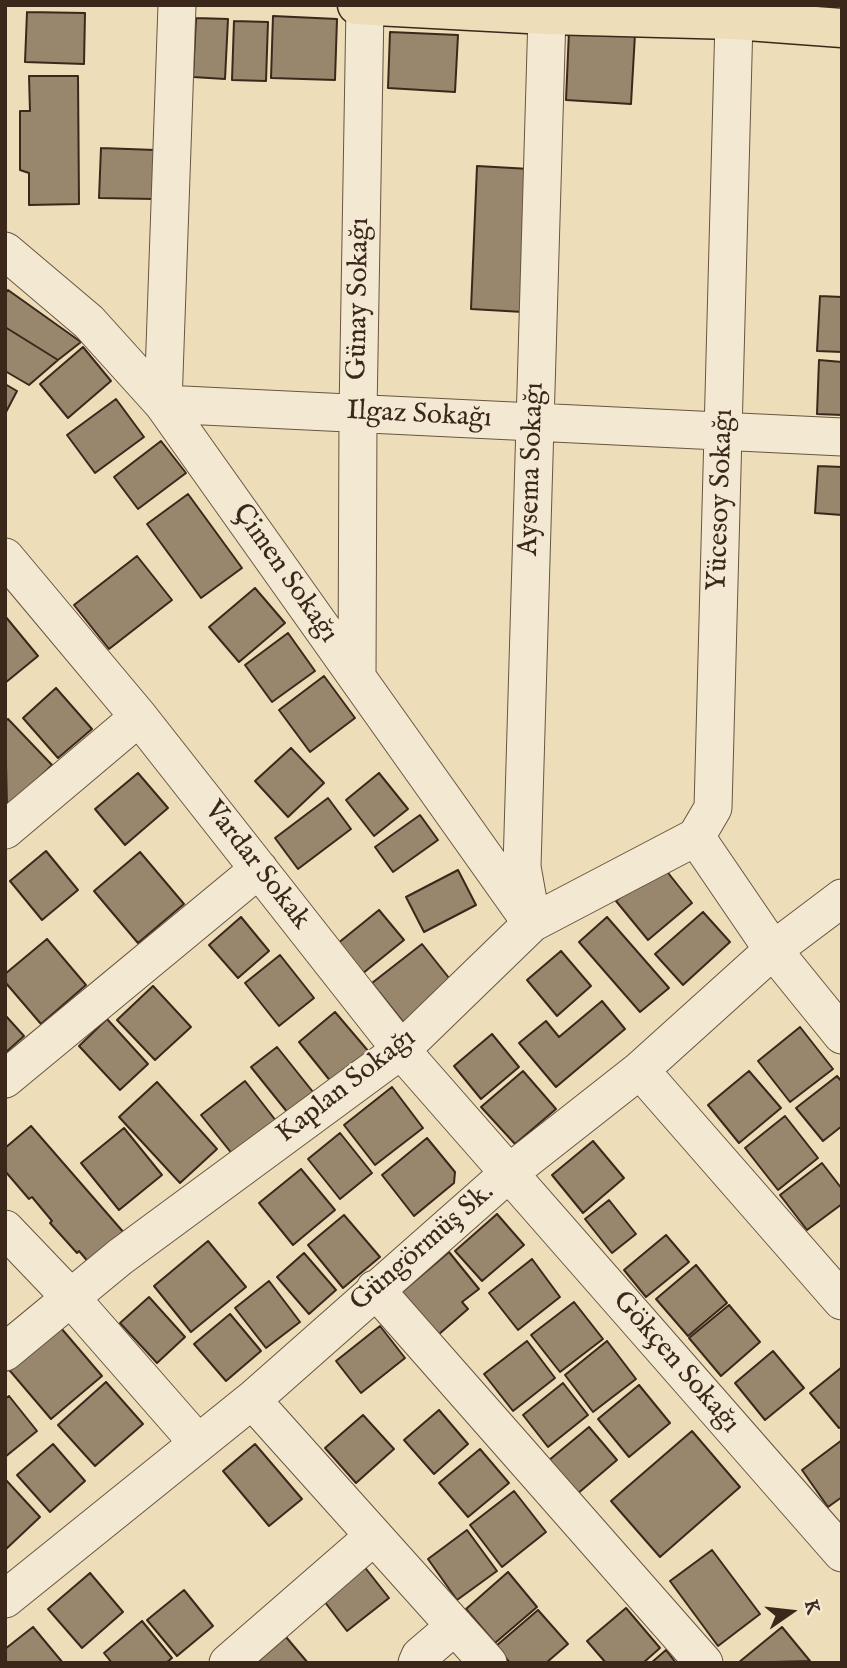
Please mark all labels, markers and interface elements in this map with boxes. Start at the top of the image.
street label: Günay Sokağı [342,217,378,381]
street label: Aysema Sokağı [513,382,553,556]
street label: Ilgaz Sokağı [346,395,492,437]
street label: Yücesoy Sokağı [702,408,742,592]
street label: Çimen Sokağı [224,498,344,650]
street label: Vardar Sokak [195,795,317,937]
street label: Kaplan Sokağı [271,1022,423,1152]
street label: Güngörmüş Sk. [344,1176,502,1320]
street label: Gökçen Sokağı [604,1285,746,1441]
north arrow [756,1577,826,1647]
text: K [798,1597,825,1616]

